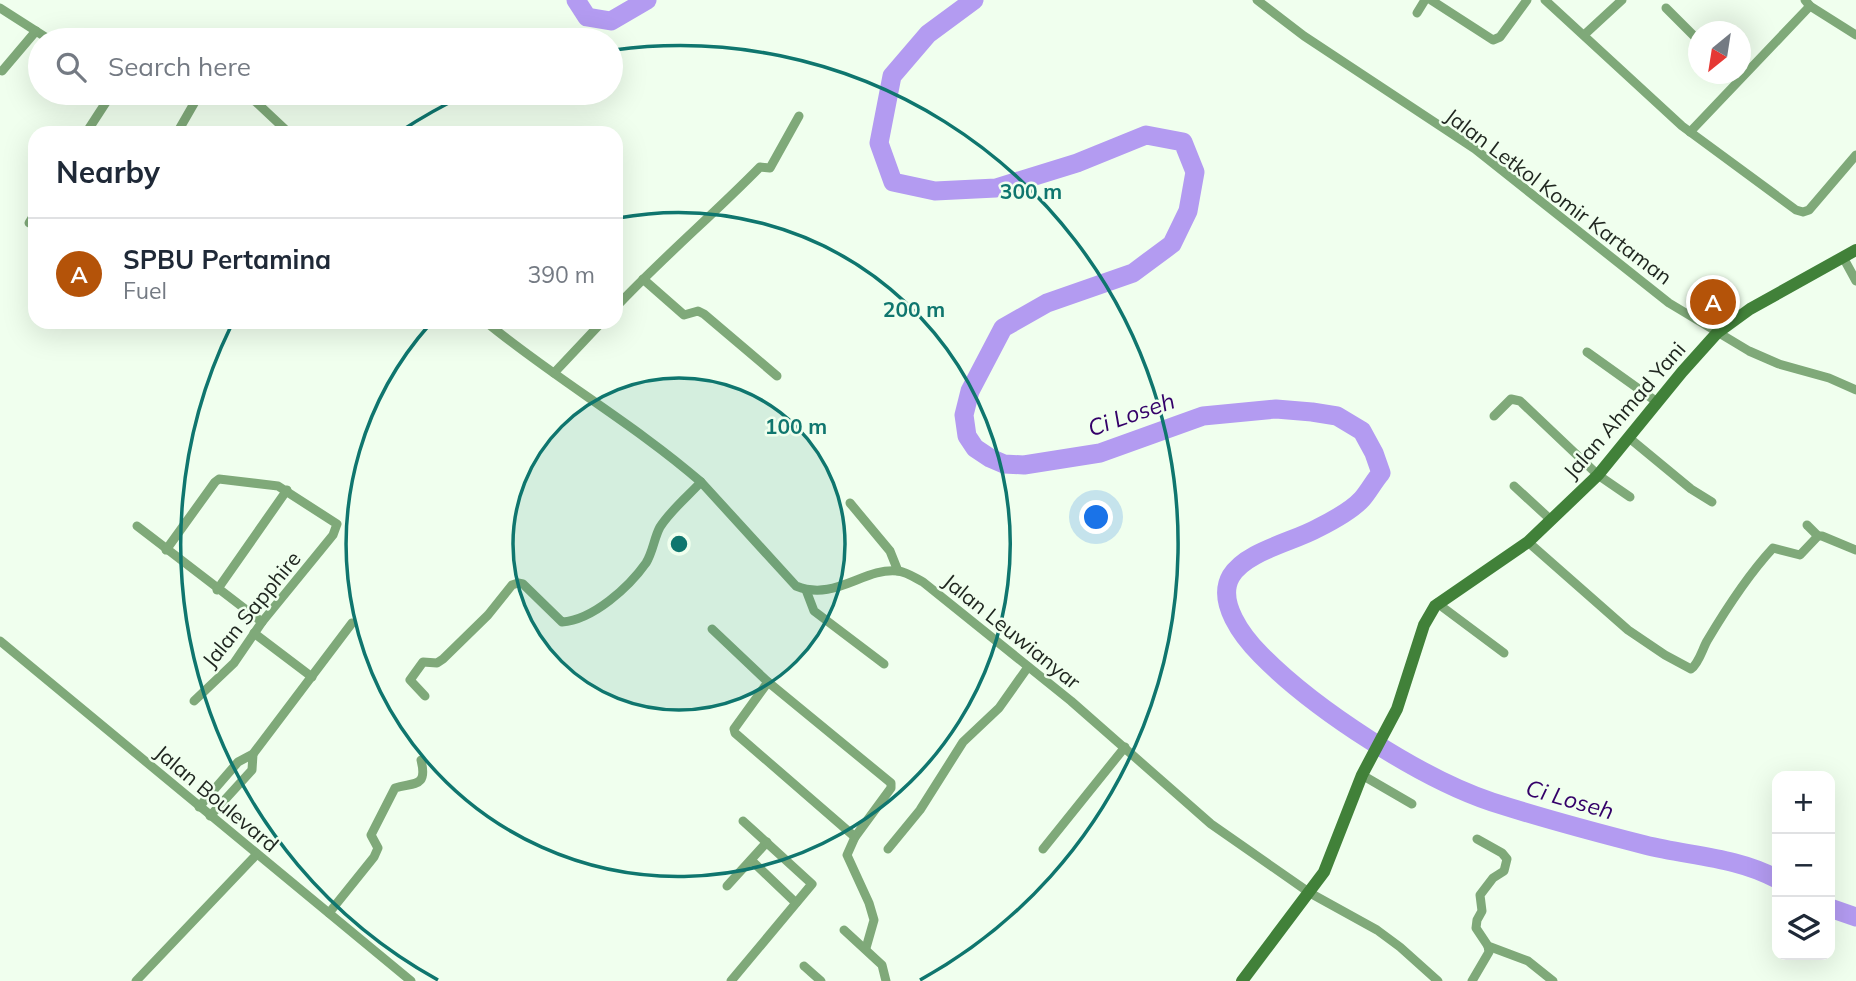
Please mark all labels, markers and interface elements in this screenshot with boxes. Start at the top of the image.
north arrow [1688,21,1751,84]
search box [28,28,623,105]
icon: search [52,48,90,86]
text: Search here [108,50,251,83]
street label: Jalan Letkol Komir Kartaman [1441,102,1677,290]
text: Nearby [56,153,160,191]
text: 300 m [1000,178,1062,204]
text: SPBU Pertamina [123,243,331,276]
text: A [70,260,88,289]
text: 390 m [527,260,595,289]
text: Fuel [123,276,167,305]
pin: A [1690,276,1736,328]
text: 200 m [883,296,945,322]
street label: Jalan Ahmad Yani [1558,336,1690,484]
water label: Ci Loseh [1084,386,1178,442]
text: 100 m [765,413,827,439]
your location [1079,500,1113,534]
centre of rings [667,532,691,556]
street label: Jalan Sapphire [196,546,306,672]
street label: Jalan Leuwianyar [938,568,1086,695]
street label: Jalan Boulevard [150,739,284,857]
map controls [1772,771,1835,960]
button: + [1772,771,1835,834]
water label: Ci Loseh [1523,773,1617,825]
button: − [1772,834,1835,897]
button: layers [1772,897,1835,960]

